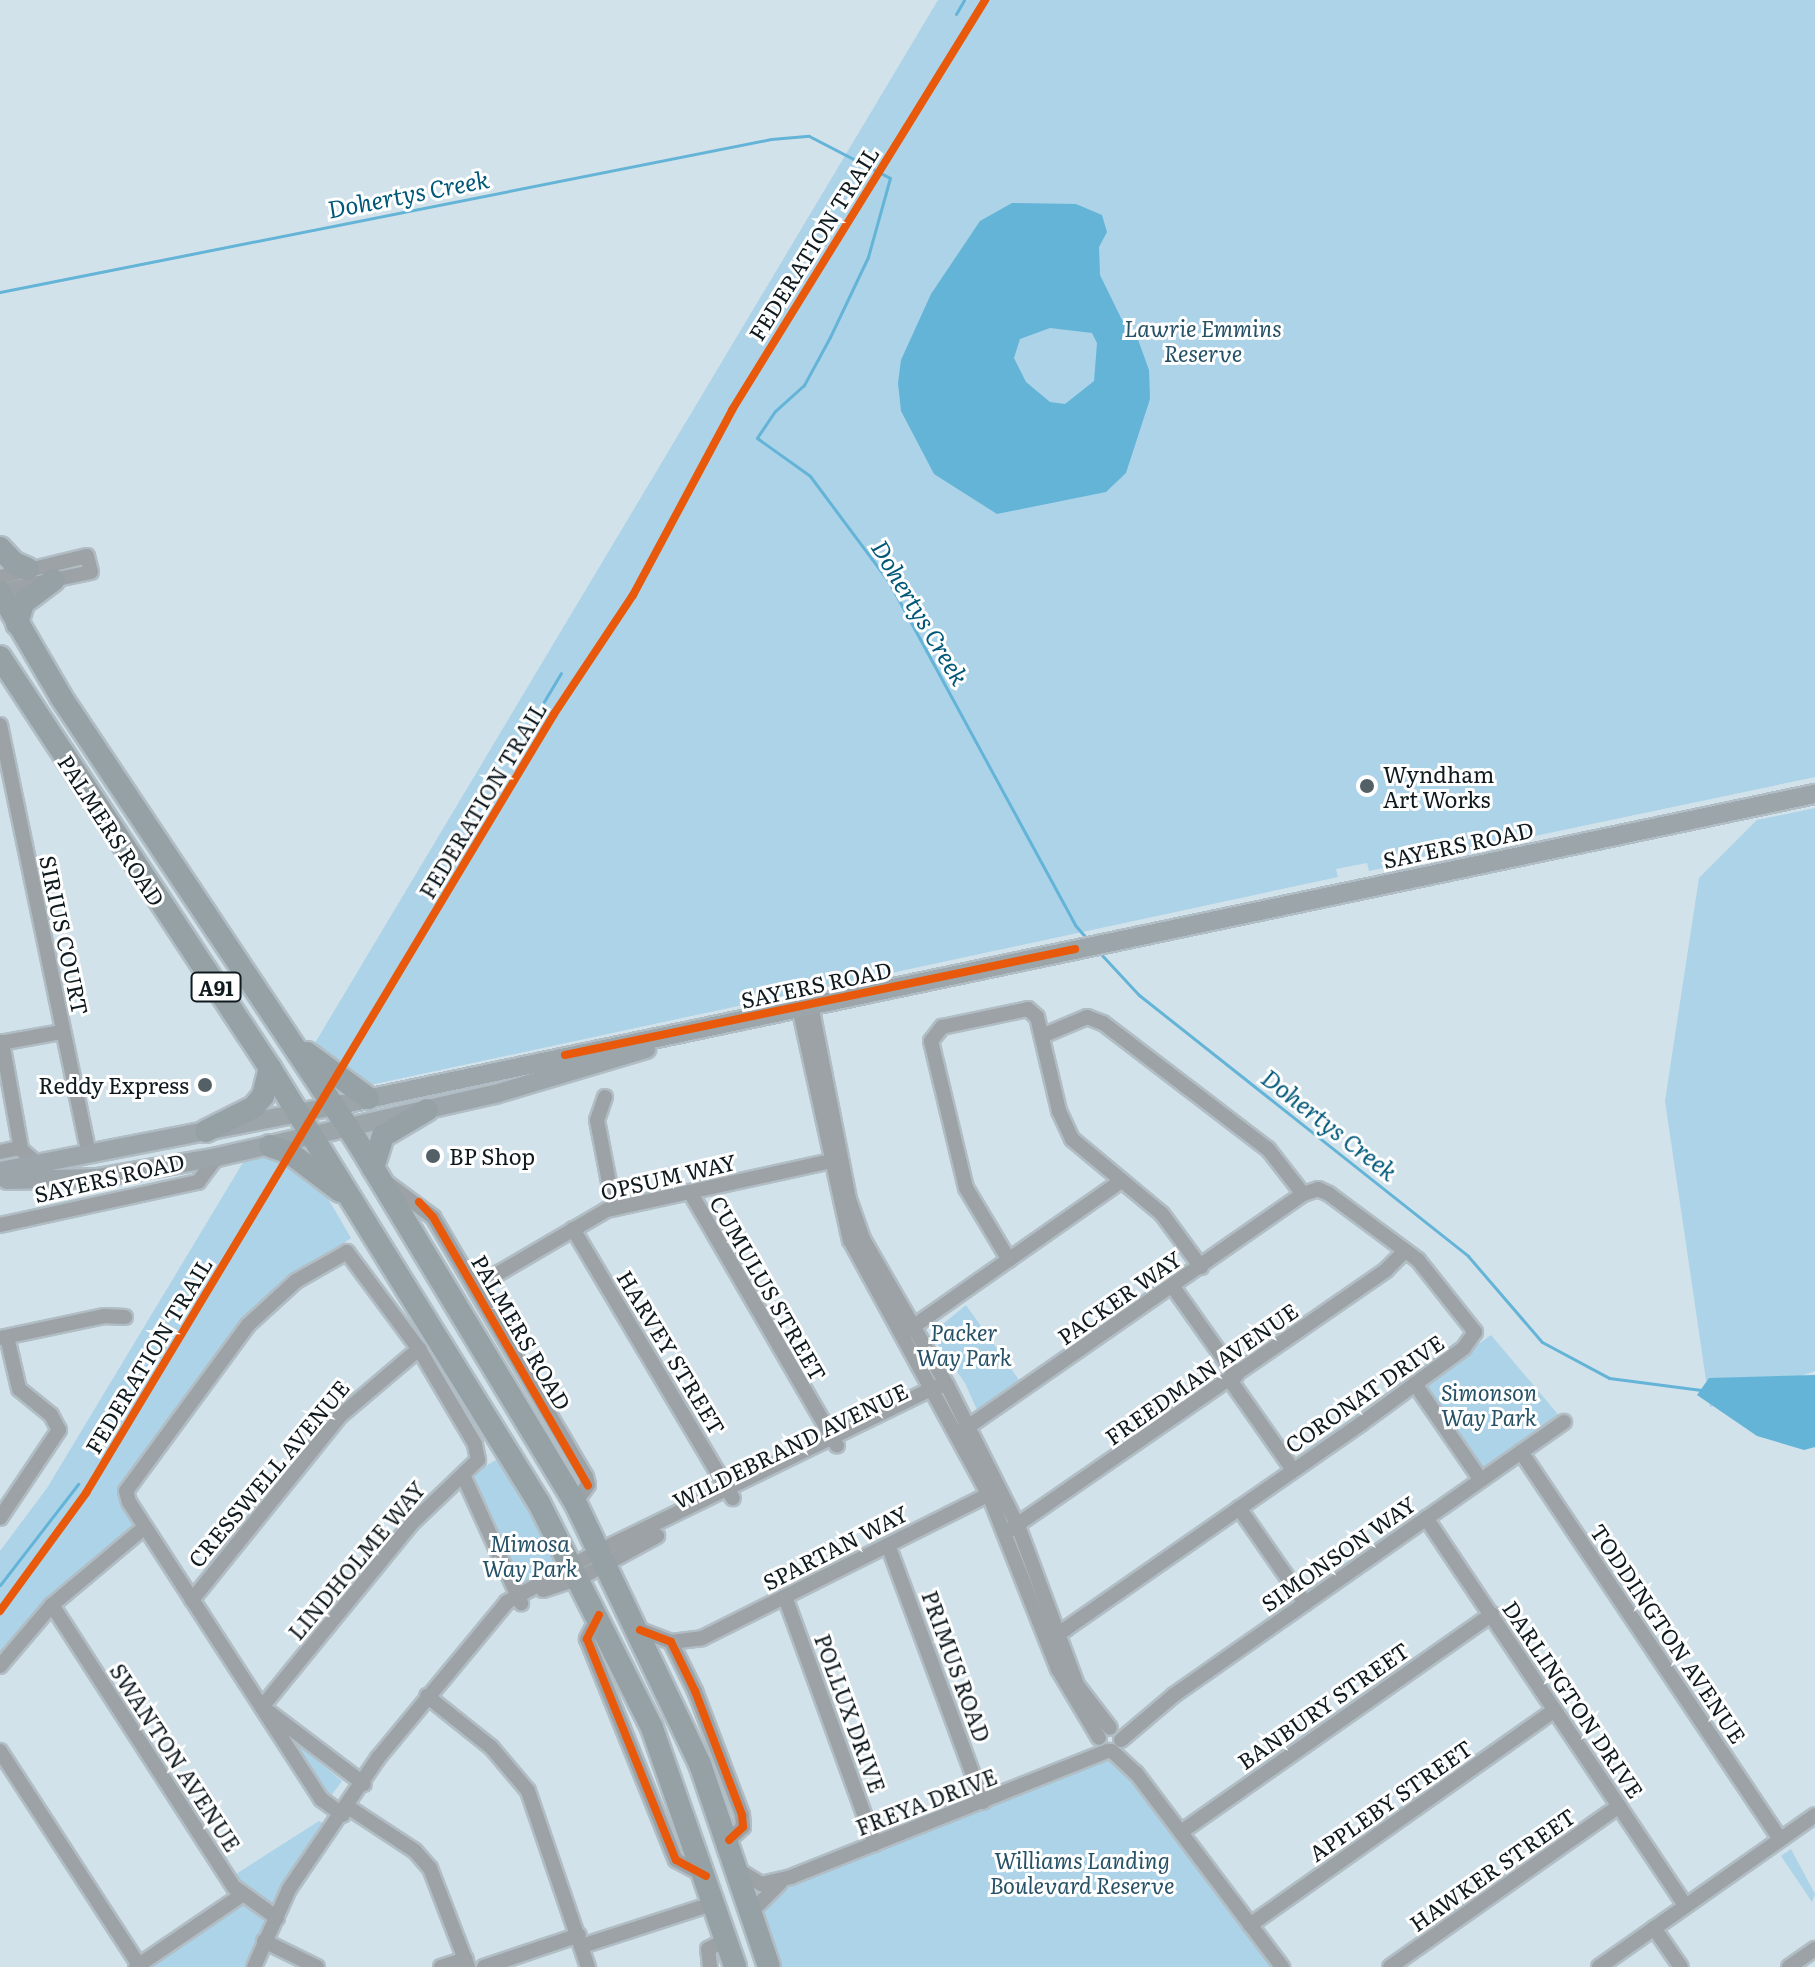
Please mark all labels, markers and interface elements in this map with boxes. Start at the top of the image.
street label: FEDERATION TRAIL [742,141,884,345]
water label: Dohertys Creek [325,163,491,223]
park label: Lawrie Emmins Reserve [1124,314,1282,366]
water label: Dohertys Creek [866,534,976,690]
street label: FEDERATION TRAIL [413,697,551,903]
street label: PALMERS ROAD [53,749,171,911]
place label: Wyndham Art Works [1383,760,1494,812]
marker: Wyndham Art Works [1358,777,1376,795]
street label: SAYERS ROAD [1380,815,1536,873]
street label: SIRIUS COURT [35,853,95,1017]
street label: SAYERS ROAD [738,955,894,1013]
road number: A91 [190,971,242,1003]
water label: Dohertys Creek [1257,1062,1403,1186]
place label: Reddy Express [38,1072,189,1098]
marker: Reddy Express [196,1076,214,1094]
place label: BP Shop [449,1143,535,1169]
street label: SAYERS ROAD [31,1147,187,1207]
marker: BP Shop [424,1147,442,1165]
street label: OPSUM WAY [598,1148,738,1204]
street label: CUMULUS STREET [705,1191,833,1385]
street label: PACKER WAY [1052,1245,1186,1349]
street label: PALMERS ROAD [467,1250,577,1414]
street label: FEDERATION TRAIL [79,1252,217,1458]
street label: HARVEY STREET [613,1265,731,1439]
street label: FREEDMAN AVENUE [1100,1296,1302,1450]
park label: Packer Way Park [916,1318,1012,1370]
street label: CORONAT DRIVE [1280,1328,1448,1458]
street label: CRESSWELL AVENUE [182,1374,354,1572]
street label: WILDEBRAND AVENUE [668,1377,912,1513]
park label: Simonson Way Park [1441,1378,1537,1430]
street label: LINDHOLME WAY [282,1475,430,1645]
street label: SIMONSON WAY [1256,1490,1420,1616]
street label: SPARTAN WAY [758,1499,912,1595]
street label: TODDINGTON AVENUE [1586,1518,1752,1748]
park label: Mimosa Way Park [482,1529,578,1580]
street label: PRIMUS ROAD [917,1587,997,1745]
street label: DARLINGTON DRIVE [1498,1595,1650,1803]
street label: POLLUX DRIVE [810,1630,892,1796]
street label: BANBURY STREET [1232,1636,1414,1774]
street label: SWANTON AVENUE [105,1658,247,1856]
street label: APPLEBY STREET [1303,1734,1477,1866]
street label: FREYA DRIVE [852,1762,1000,1840]
street label: HAWKER STREET [1404,1802,1580,1936]
park label: Williams Landing Boulevard Reserve [990,1846,1174,1898]

